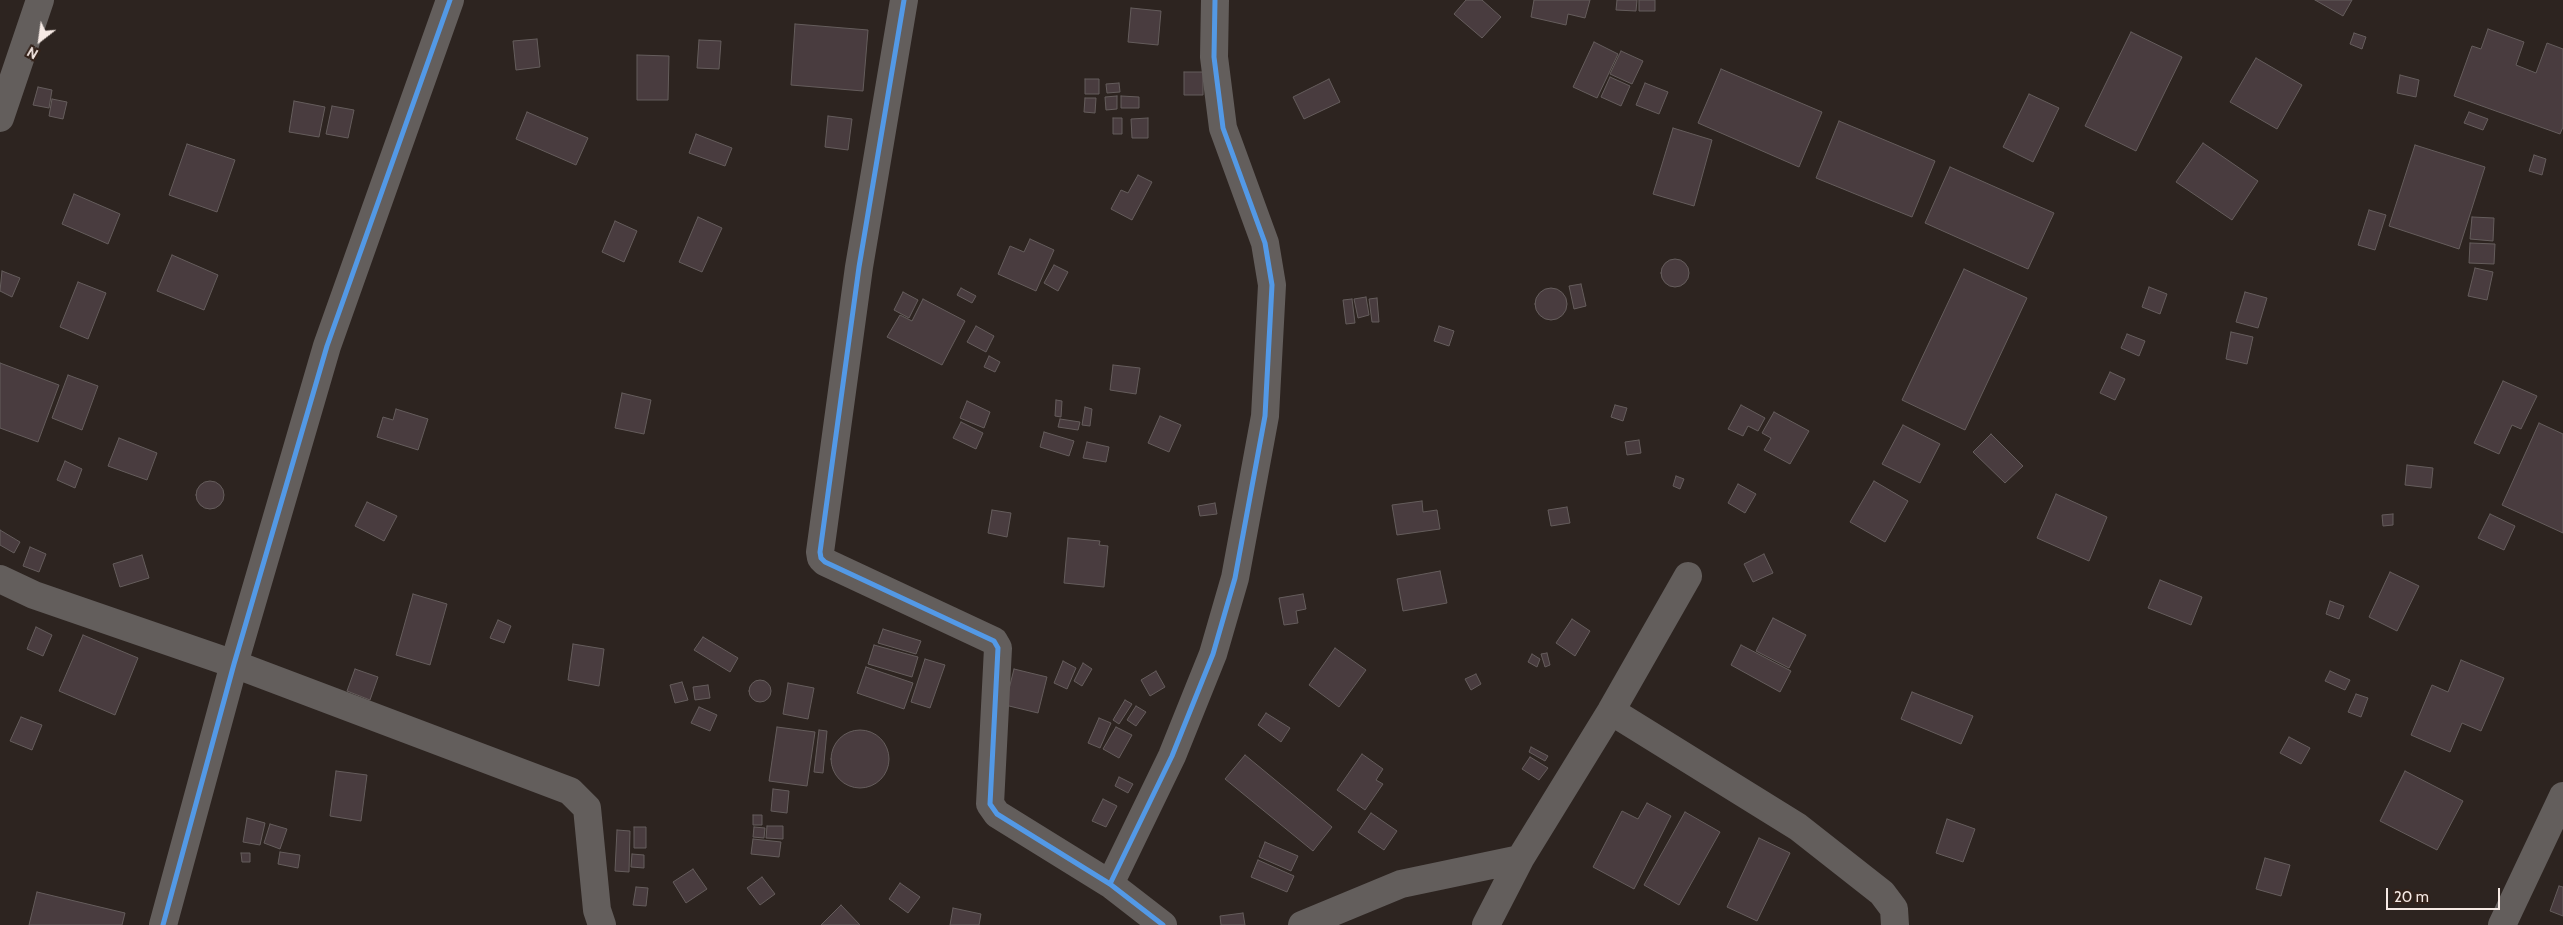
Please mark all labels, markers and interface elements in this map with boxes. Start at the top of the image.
north arrow [15,15,65,65]
text: N [24,43,41,63]
scale bar [2388,878,2502,910]
text: 20 m [2394,888,2429,906]

